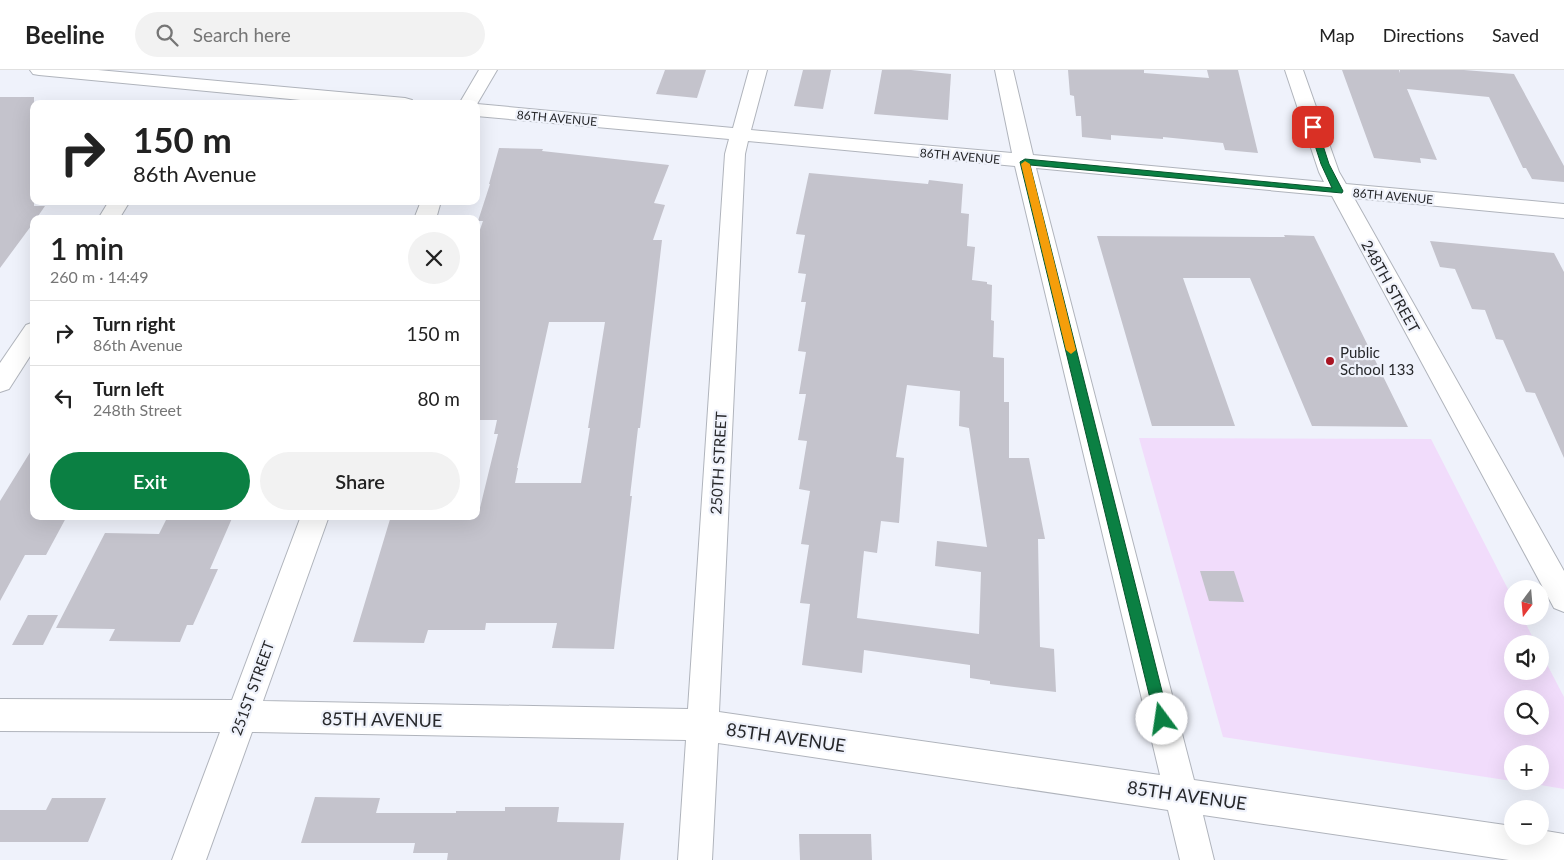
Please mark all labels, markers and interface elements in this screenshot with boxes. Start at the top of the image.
search box [135,12,485,57]
text: Beeline [25,20,105,49]
icon: search [153,21,181,49]
text: Search here [193,23,291,46]
text: Map [1319,24,1355,46]
text: Directions [1383,24,1464,46]
text: Saved [1492,24,1539,46]
pin [1292,106,1334,148]
street label: 86TH AVENUE [516,107,598,129]
icon: arrive [1299,113,1327,141]
text: 150 m [133,118,232,160]
icon: right [50,120,115,185]
street label: 86TH AVENUE [919,145,1001,167]
text: 86th Avenue [133,160,256,187]
street label: 86TH AVENUE [1352,185,1434,207]
text: 1 min [50,230,124,266]
button: close [408,232,460,284]
street label: 248TH STREET [1358,237,1424,335]
text: 260 m · 14:49 [50,267,149,286]
text: Turn right [93,312,175,335]
icon: right [50,319,78,347]
text: 150 m [406,322,460,345]
text: 86th Avenue [93,335,183,354]
place label: Public School 133 [1340,343,1414,378]
marker: Public School 133 [1324,355,1336,367]
text: Turn left [93,377,164,400]
icon: left [50,384,78,412]
text: 80 m [417,387,460,410]
text: 248th Street [93,400,182,419]
street label: 250TH STREET [706,411,730,515]
button: Exit [50,452,250,510]
button: Share [260,452,460,510]
north arrow [1504,580,1549,625]
map controls [1504,580,1549,845]
button: sound [1504,635,1549,680]
street label: 251ST STREET [227,638,277,738]
button: search [1504,690,1549,735]
position arrow [1135,692,1187,744]
street label: 85TH AVENUE [322,707,442,731]
street label: 85TH AVENUE [725,718,847,756]
button: + [1504,745,1549,790]
street label: 85TH AVENUE [1126,776,1248,814]
button: − [1504,800,1549,845]

